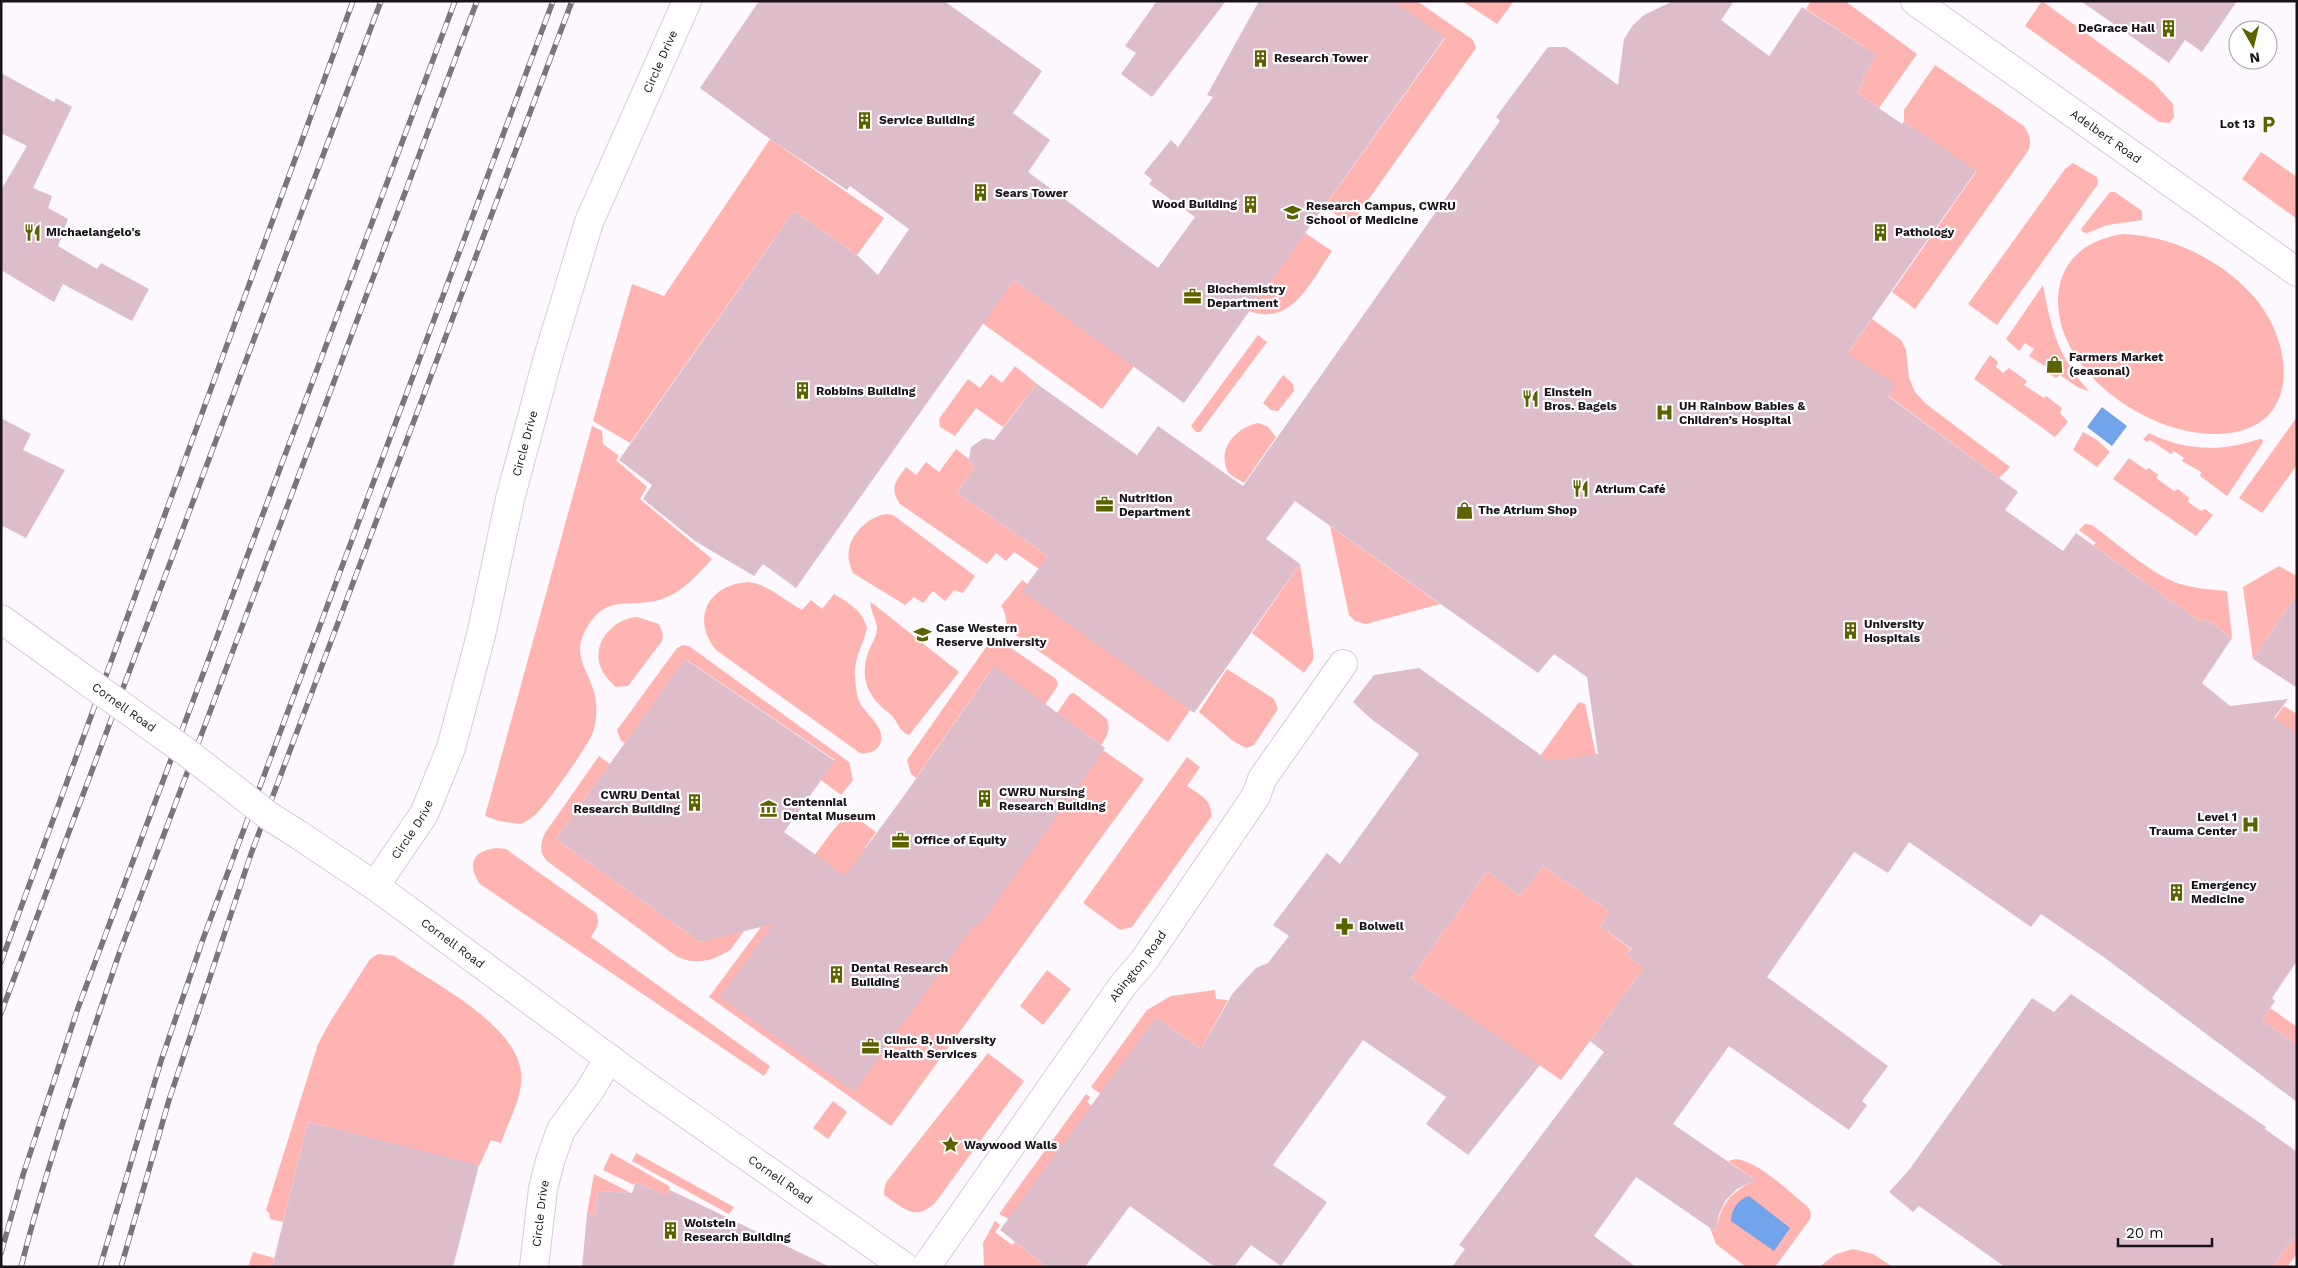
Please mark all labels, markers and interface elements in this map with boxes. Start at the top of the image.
building icon: DeGrace Hall [2159,18,2179,38]
north arrow [2228,20,2278,70]
place label: DeGrace Hall [2078,21,2155,35]
street label: Circle Drive [640,28,680,95]
building icon: Research Tower [1250,48,1270,68]
text: N [2249,49,2261,67]
place label: Research Tower [1274,51,1369,65]
street label: Adelbert Road [2068,107,2144,166]
building icon: Service Building [855,110,875,130]
place label: Service Building [879,113,975,127]
parking icon: Lot 13 [2259,114,2279,134]
place label: Lot 13 [2220,117,2255,131]
building icon: Sears Tower [971,183,991,203]
place label: Sears Tower [995,186,1069,200]
building icon: Wood Building [1241,194,1261,214]
place label: Wood Building [1152,197,1237,211]
place label: Research Campus, CWRU School of Medicine [1306,199,1456,227]
school or university icon: Research Campus, CWRU School of Medicine [1282,203,1302,223]
restaurant icon: Michaelangelo's [22,222,42,242]
building icon: Pathology [1871,222,1891,242]
place label: Michaelangelo's [46,225,141,239]
place label: Pathology [1895,225,1954,239]
place label: Biochemistry Department [1207,282,1286,310]
office icon: Biochemistry Department [1183,286,1203,306]
place label: Farmers Market (seasonal) [2069,350,2164,378]
shop icon: Farmers Market (seasonal) [2045,354,2065,374]
building icon: Robbins Building [792,381,812,401]
place label: Robbins Building [816,384,916,398]
place label: Einstein Bros. Bagels [1544,385,1618,413]
restaurant icon: Einstein Bros. Bagels [1520,389,1540,409]
place label: UH Rainbow Babies & Children’s Hospital [1679,399,1805,427]
hospital icon: UH Rainbow Babies & Children’s Hospital [1655,403,1675,423]
street label: Circle Drive [509,409,540,478]
restaurant icon: Atrium Café [1571,479,1591,499]
place label: Atrium Café [1595,482,1666,496]
place label: Nutrition Department [1119,491,1191,519]
office icon: Nutrition Department [1095,495,1115,515]
shop icon: The Atrium Shop [1454,500,1474,520]
place label: The Atrium Shop [1478,503,1578,517]
place label: University Hospitals [1864,617,1924,645]
place label: Case Western Reserve University [936,621,1047,649]
building icon: University Hospitals [1840,621,1860,641]
school or university icon: Case Western Reserve University [912,625,932,645]
street label: Cornell Road [89,680,159,735]
place label: CWRU Nursing Research Building [999,785,1106,813]
place label: CWRU Dental Research Building [574,788,680,816]
building icon: CWRU Nursing Research Building [975,789,995,809]
building icon: CWRU Dental Research Building [684,792,704,812]
place label: Centennial Dental Museum [783,795,876,823]
street label: Circle Drive [388,798,436,862]
museum icon: Centennial Dental Museum [759,799,779,819]
place label: Level 1 Trauma Center [2149,810,2238,838]
hospital icon: Level 1 Trauma Center [2241,814,2261,834]
office icon: Office of Equity [890,830,910,850]
place label: Office of Equity [914,833,1007,847]
place label: Emergency Medicine [2191,878,2257,906]
building icon: Emergency Medicine [2167,882,2187,902]
street label: Cornell Road [418,915,487,971]
pharmacy icon: Bolwell [1335,916,1355,936]
place label: Bolwell [1359,919,1404,933]
street label: Abington Road [1107,928,1169,1004]
place label: Dental Research Building [851,961,948,989]
building icon: Dental Research Building [827,965,847,985]
place label: Clinic B, University Health Services [884,1033,996,1061]
office icon: Clinic B, University Health Services [860,1037,880,1057]
place icon: Waywood Walls [940,1135,960,1155]
place label: Waywood Walls [964,1138,1058,1152]
street label: Cornell Road [746,1152,815,1207]
street label: Circle Drive [529,1178,552,1248]
place label: Wolstein Research Building [684,1216,791,1244]
scale bar [2118,1216,2212,1248]
building icon: Wolstein Research Building [660,1220,680,1240]
text: 20 m [2126,1224,2164,1242]

